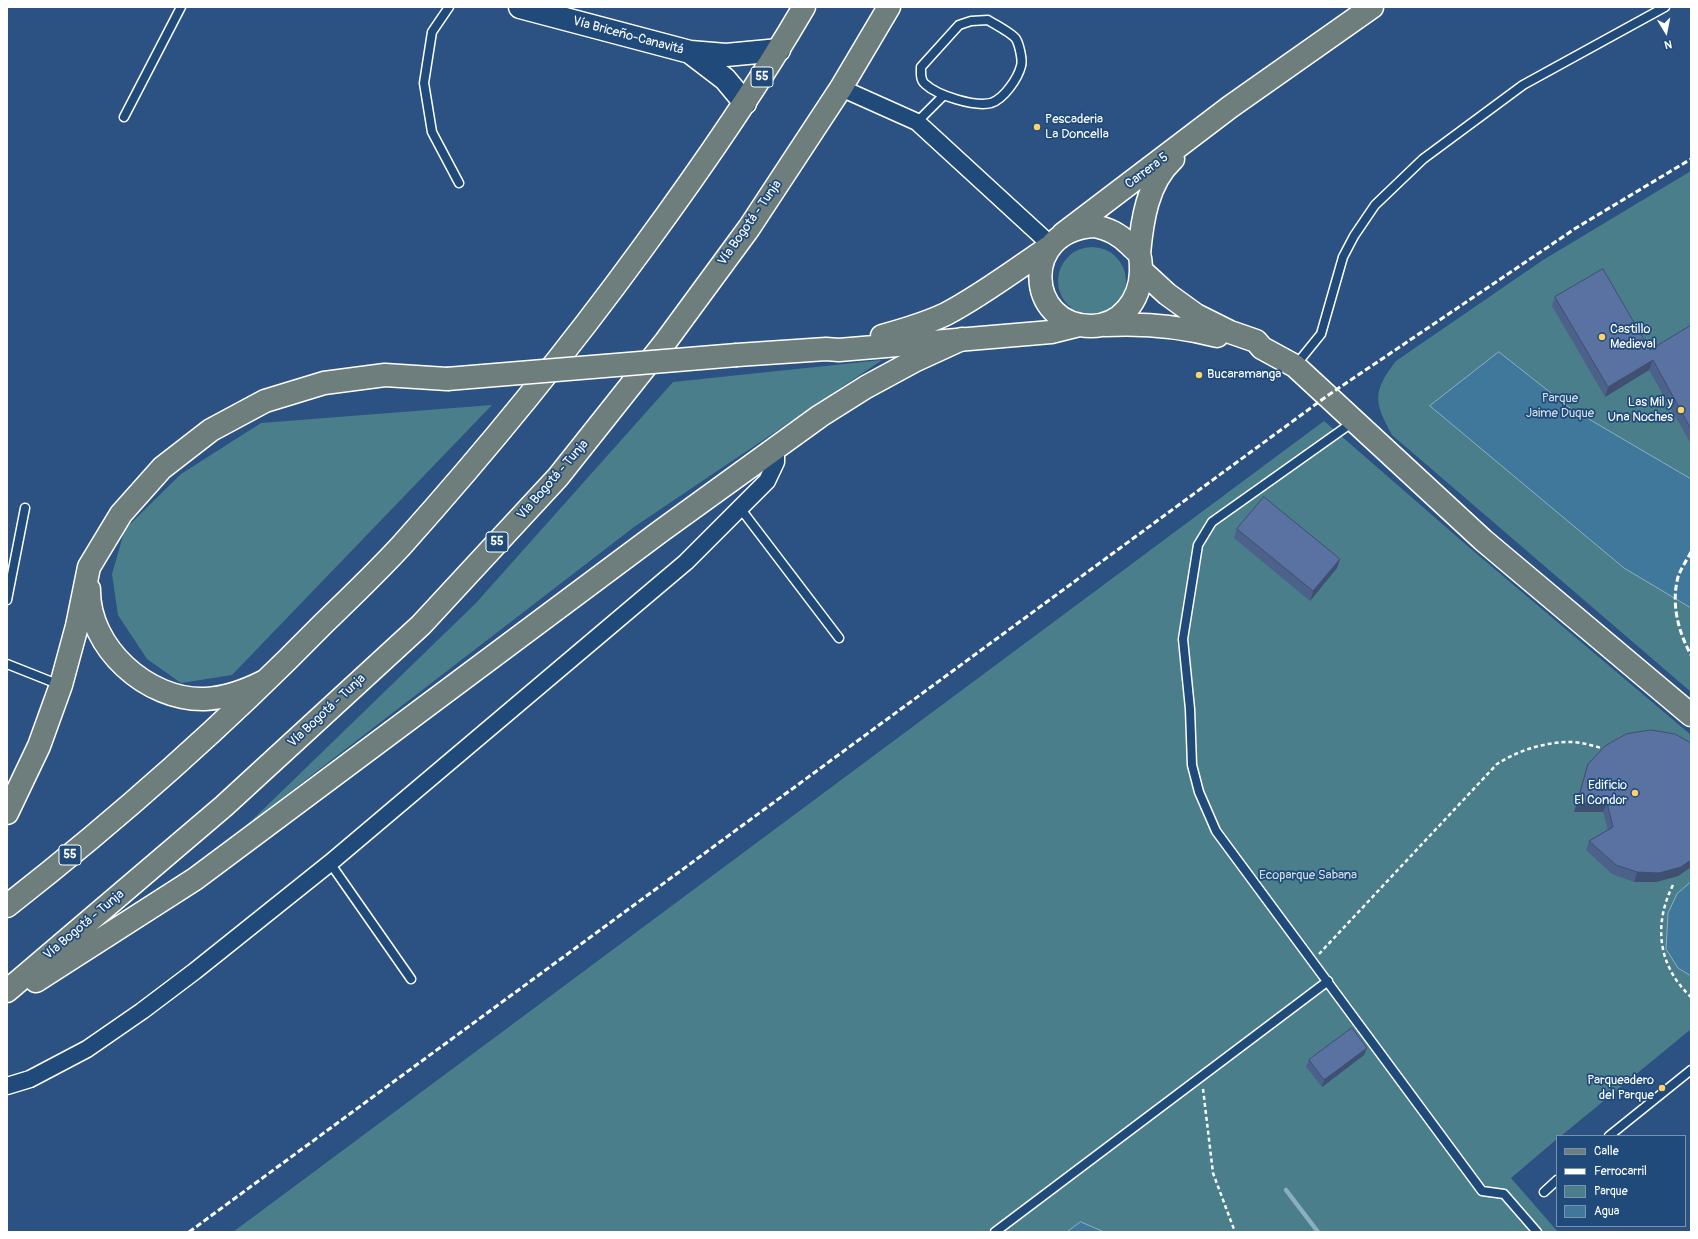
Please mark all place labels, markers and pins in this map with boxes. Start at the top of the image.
place label: Pescaderia La Doncella [1045,112,1109,143]
marker: Pescaderia La Doncella [1032,122,1042,132]
place label: Castillo Medieval [1610,322,1656,353]
marker: Castillo Medieval [1597,332,1607,342]
place label: Bucaramanga [1207,367,1281,383]
marker: Bucaramanga [1194,370,1204,380]
place label: Las Mil y Una Noches [1607,395,1673,426]
marker: Las Mil y Una Noches [1676,405,1686,415]
place label: Edificio El Condor [1574,778,1627,809]
marker: Edificio El Condor [1630,788,1640,798]
place label: Parqueadero del Parque [1587,1073,1654,1104]
marker: Parqueadero del Parque [1657,1083,1667,1093]

